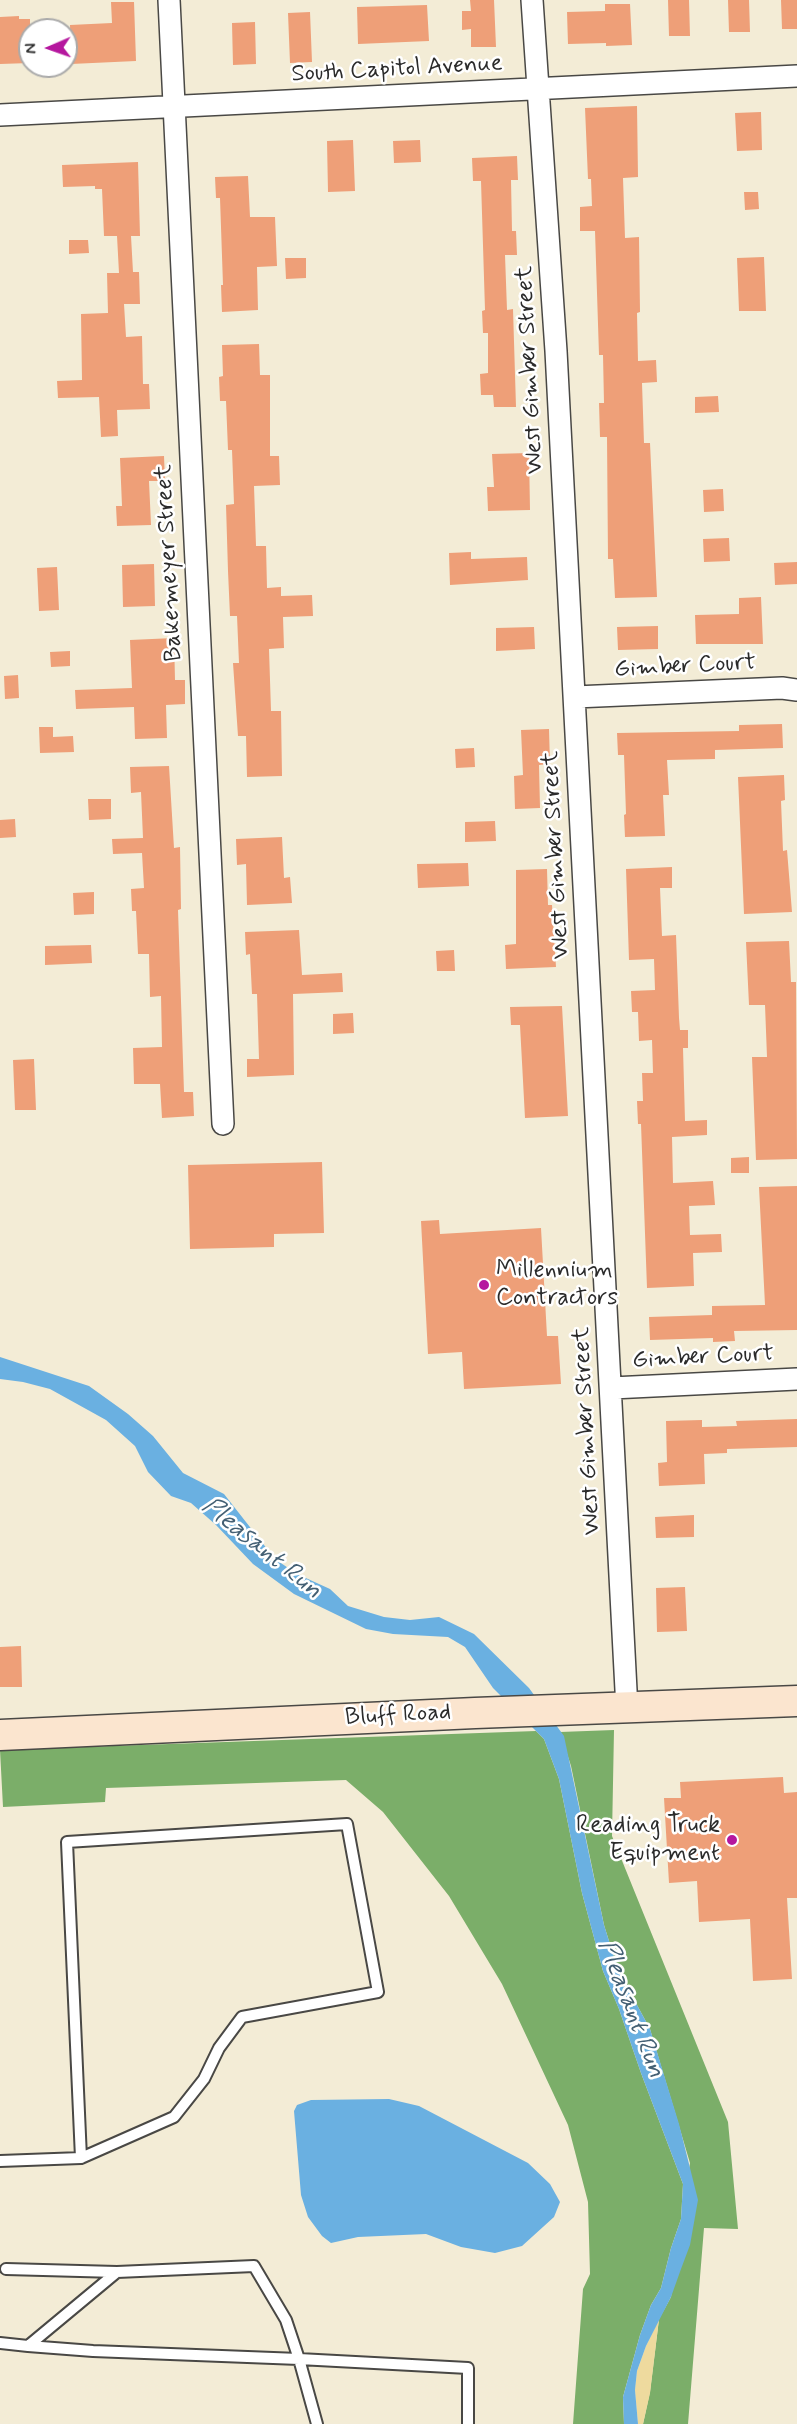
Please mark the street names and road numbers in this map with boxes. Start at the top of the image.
street label: South Capitol Avenue [291,50,503,90]
street label: West Gimber Street [511,265,551,475]
street label: Bakemeyer Street [150,464,190,662]
street label: Gimber Court [614,649,756,685]
street label: West Gimber Street [537,750,577,960]
street label: West Gimber Street [568,1326,608,1536]
street label: Gimber Court [632,1340,774,1376]
street label: Bluff Road [344,1699,452,1733]

